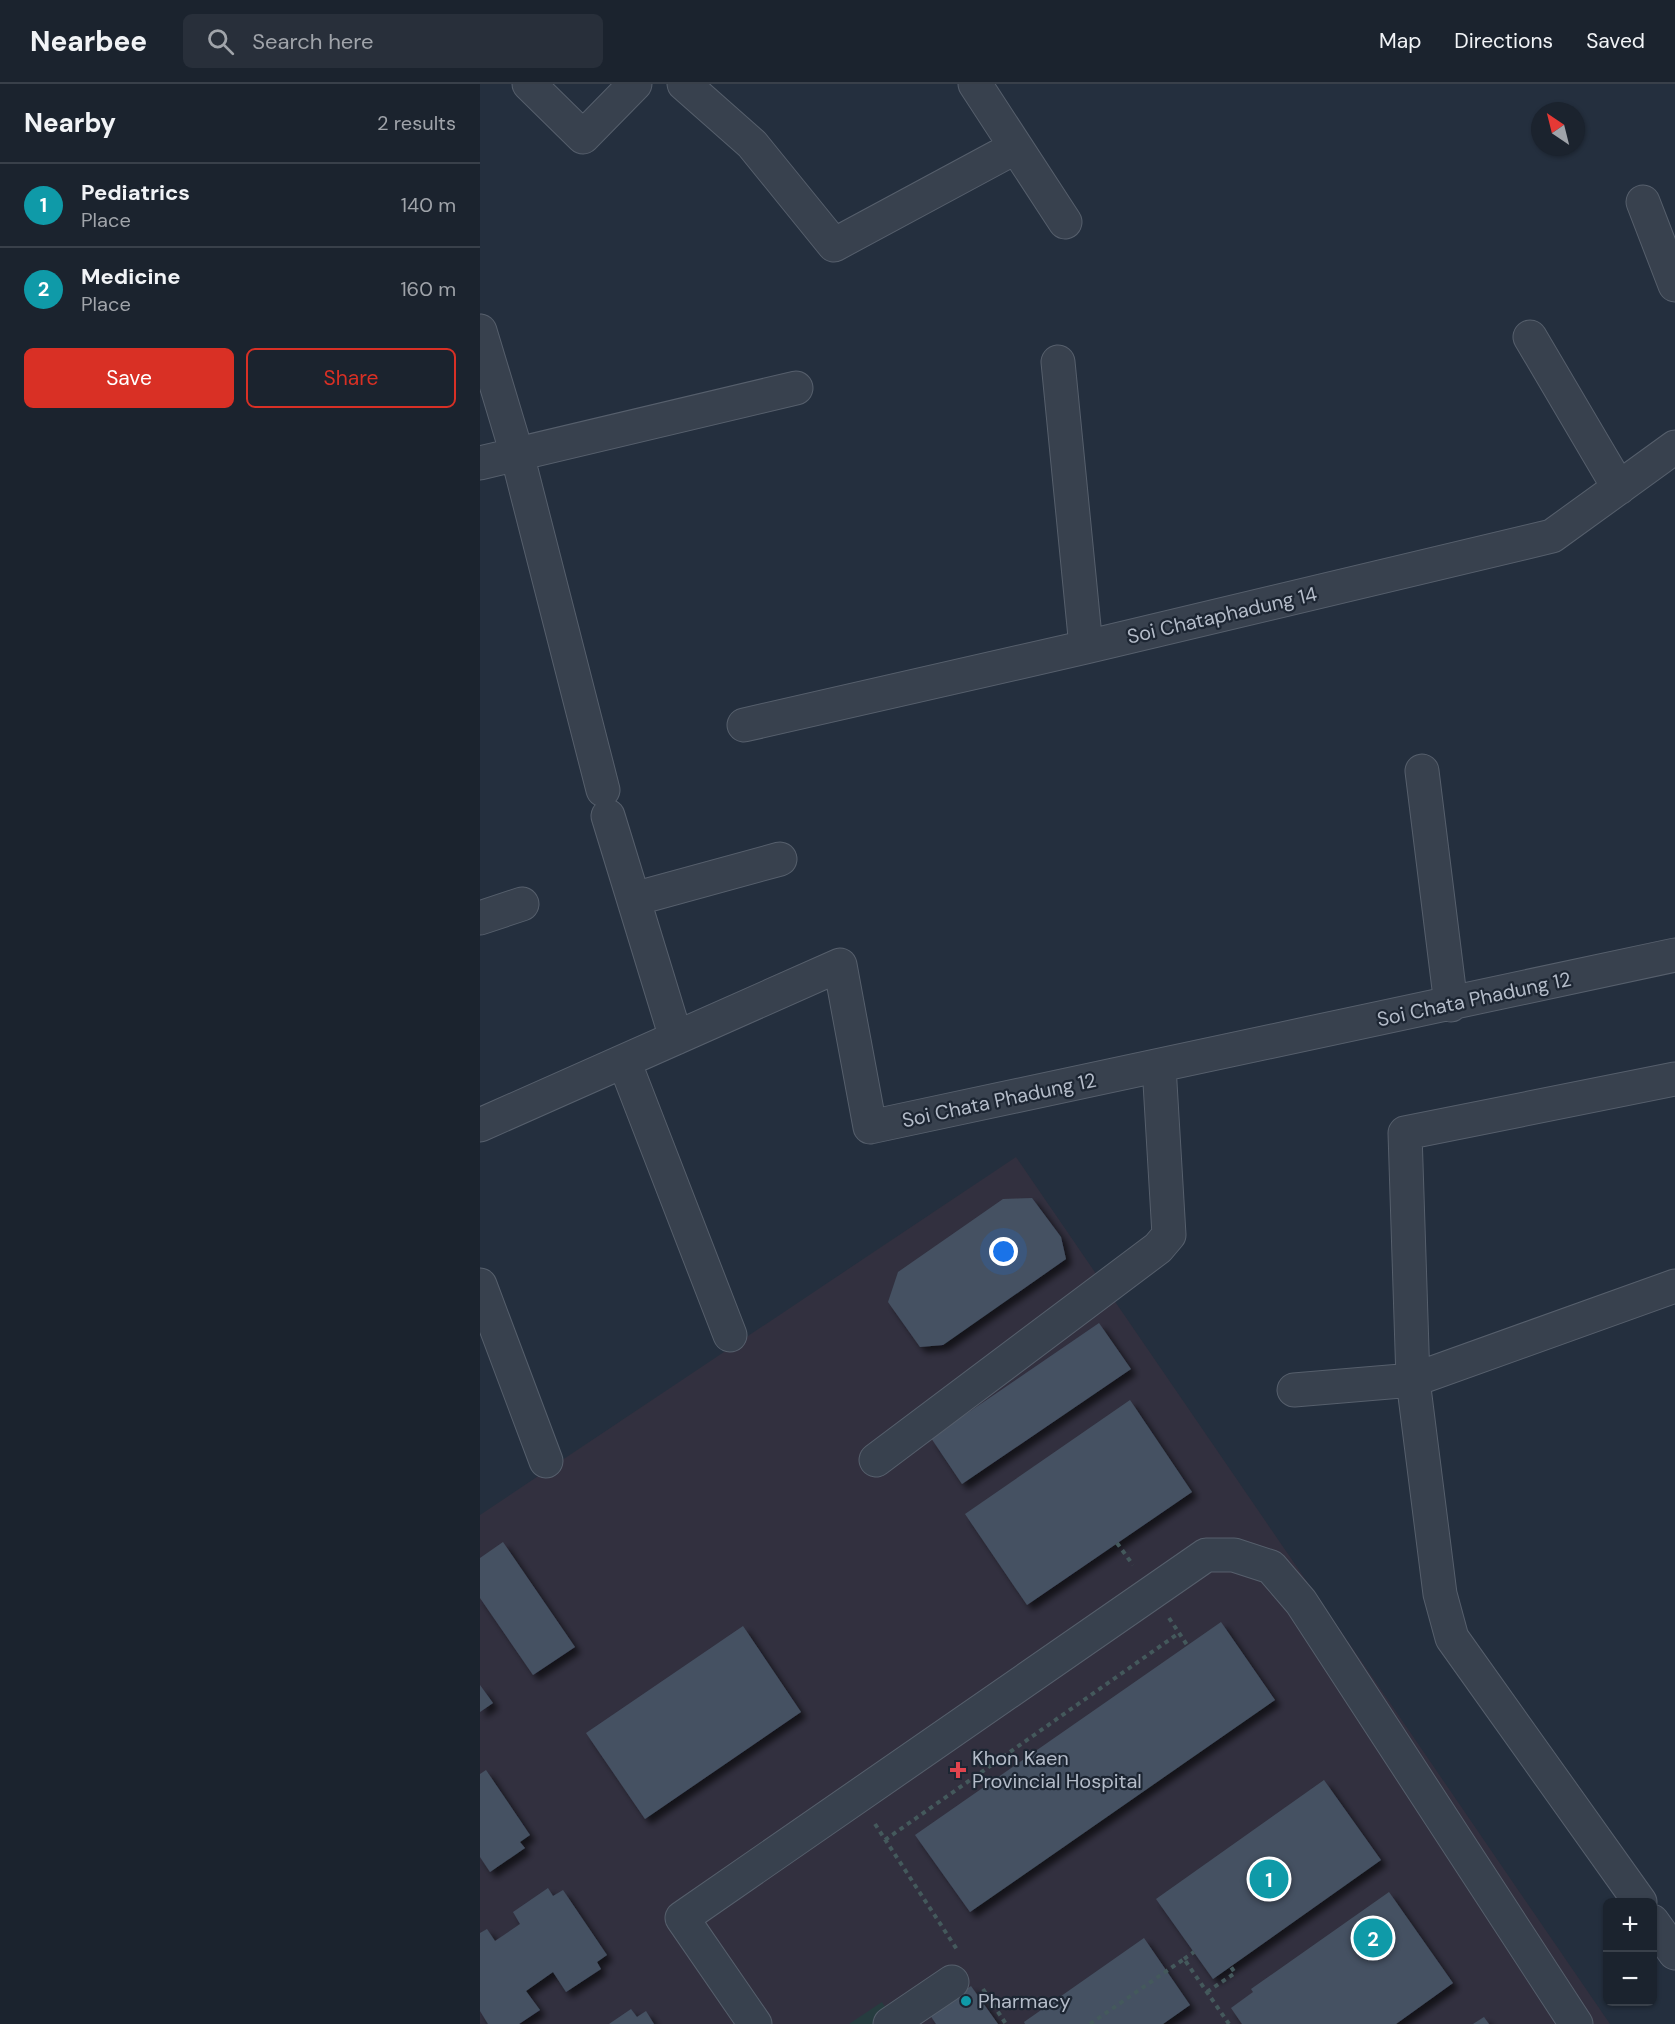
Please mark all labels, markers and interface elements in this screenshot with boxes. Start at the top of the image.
search box [183,14,603,68]
text: Nearbee [30,23,147,60]
icon: search [204,25,237,58]
text: Search here [252,27,374,56]
text: Map [1379,27,1421,55]
text: Directions [1454,27,1553,55]
text: Saved [1586,27,1645,55]
north arrow [1531,102,1585,156]
text: Nearby [24,106,116,140]
text: 2 results [377,110,456,136]
text: Pediatrics [81,178,190,207]
text: 1 [40,192,47,218]
text: 140 m [401,192,456,218]
text: Place [81,207,131,233]
text: Medicine [81,262,180,291]
text: 2 [38,276,49,302]
text: 160 m [400,276,456,302]
text: Place [81,291,131,317]
button: Save [24,348,234,408]
button: Share [246,348,456,408]
street label: Soi Chataphadung 14 [1125,581,1319,649]
street label: Soi Chata Phadung 12 [1375,966,1573,1032]
street label: Soi Chata Phadung 12 [900,1067,1098,1133]
your location [989,1237,1018,1266]
place label: Khon Kaen Provincial Hospital [972,1745,1142,1794]
marker: Khon Kaen Provincial Hospital [949,1761,967,1779]
pin: 1 [1250,1856,1288,1902]
map controls [1603,1898,1657,2006]
button: + [1603,1898,1657,1952]
pin: 2 [1354,1916,1392,1960]
button: − [1603,1952,1657,2006]
place label: Pharmacy [978,1988,1071,2014]
marker: Pharmacy [959,1994,973,2008]

